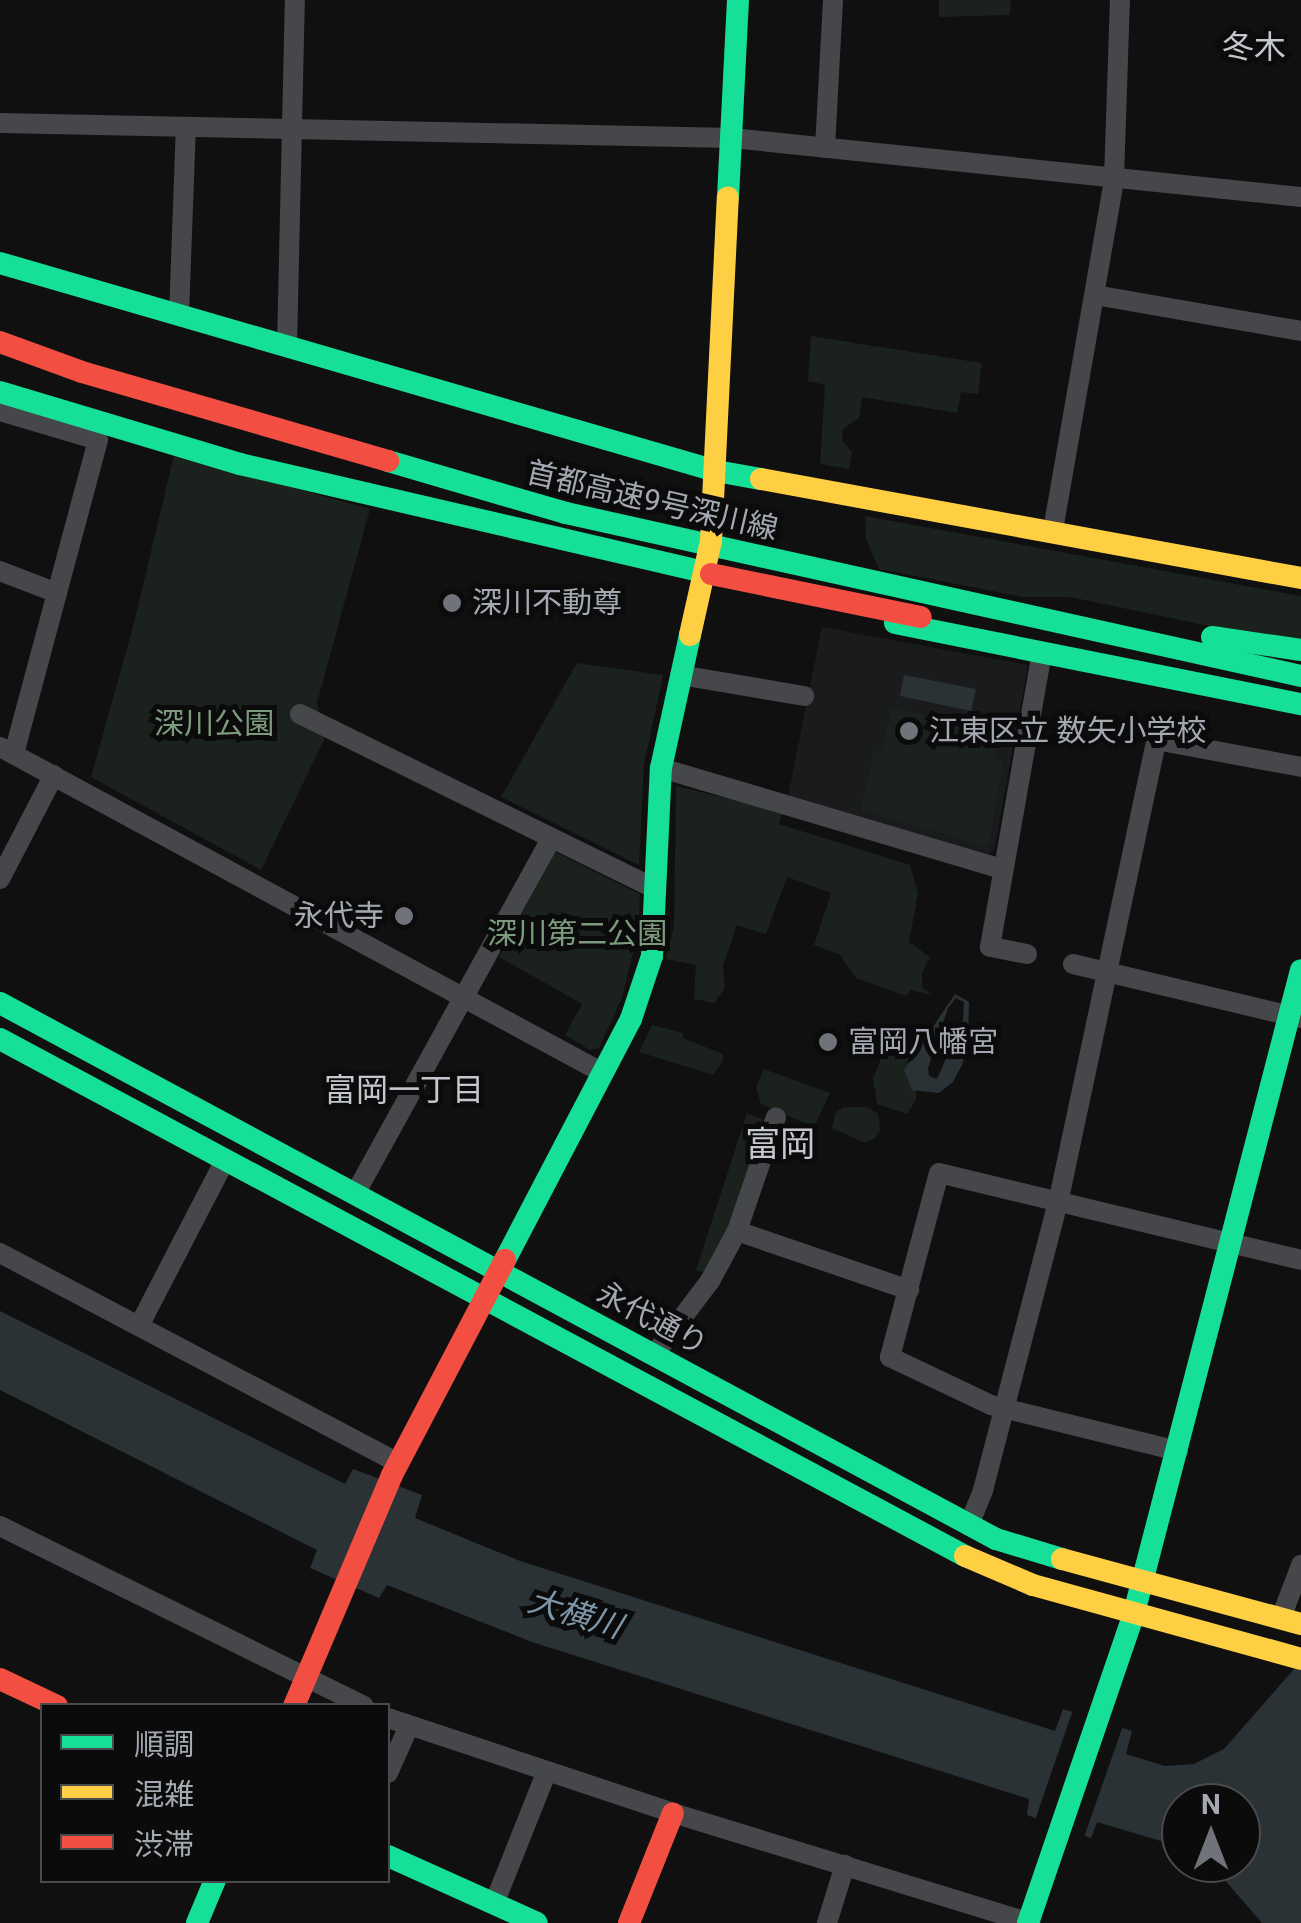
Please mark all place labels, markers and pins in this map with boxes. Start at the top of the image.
place label: 深川不動尊 [472,585,622,621]
marker: 深川不動尊 [441,592,463,614]
place label: 江東区立 数矢小学校 [929,713,1206,749]
marker: 江東区立 数矢小学校 [898,720,920,742]
place label: 永代寺 [294,898,384,934]
marker: 永代寺 [393,905,415,927]
place label: 富岡八幡宮 [848,1024,998,1060]
marker: 富岡八幡宮 [817,1031,839,1053]

